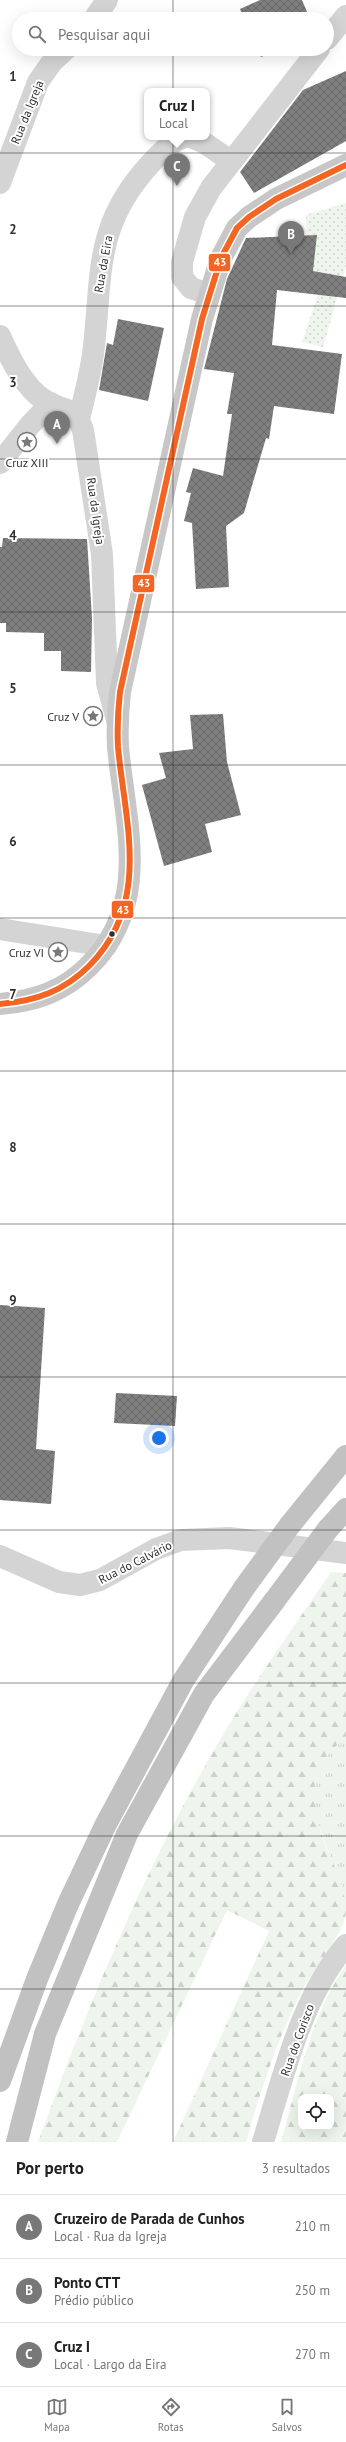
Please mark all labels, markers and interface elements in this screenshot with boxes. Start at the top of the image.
search box [12,12,334,56]
icon: search [26,23,48,45]
text: Pesquisar aqui [58,25,150,44]
text: 1 [9,68,17,85]
street label: Rua da Igreja [7,78,47,146]
popup [144,88,210,140]
text: Cruz I [159,96,195,115]
text: Local [159,115,188,132]
pin: C [164,153,190,186]
text: 2 [9,221,17,238]
pin: B [278,221,304,254]
street label: Rua da Eira [91,234,115,294]
line badge: 43 [208,253,231,272]
text: 43 [214,255,226,269]
text: 3 [9,374,17,391]
pin: A [44,411,70,444]
place icon: Cruz XIII [16,431,38,453]
place label: Cruz XIII [6,455,48,470]
street label: Rua da Igreja [84,477,108,546]
text: 4 [9,527,17,544]
line badge: 43 [132,574,155,593]
text: 43 [138,576,150,590]
text: 5 [9,680,17,697]
place icon: Cruz V [82,705,104,727]
place label: Cruz V [47,709,79,724]
text: 6 [9,833,17,850]
line badge: 43 [111,900,134,919]
text: 43 [117,903,129,917]
unlabelled marker [107,929,117,939]
place icon: Cruz VI [47,941,69,963]
place label: Cruz VI [9,945,44,960]
text: 7 [9,986,17,1003]
text: 8 [9,1139,17,1156]
text: 9 [9,1292,17,1309]
your location [149,1428,169,1448]
street label: Rua do Calvário [96,1537,174,1587]
street label: Rua do Corisco [277,2002,317,2078]
map controls [298,2094,334,2130]
button: locate [298,2094,334,2130]
text: Por perto [16,2157,84,2179]
text: 3 resultados [262,2160,330,2177]
text: Cruzeiro de Parada de Cunhos [54,2209,245,2228]
text: A [25,2218,33,2235]
text: 210 m [295,2218,330,2235]
text: Local · Rua da Igreja [54,2228,167,2245]
text: Ponto CTT [54,2273,120,2292]
text: B [25,2282,33,2299]
text: 250 m [295,2282,330,2299]
text: Prédio público [54,2292,134,2309]
text: Cruz I [54,2337,90,2356]
text: C [25,2346,33,2363]
text: 270 m [295,2346,330,2363]
text: Local · Largo da Eira [54,2356,166,2373]
tab: Mapa [44,2396,70,2434]
tab: Rotas [158,2396,184,2434]
tab: Salvos [272,2396,302,2434]

